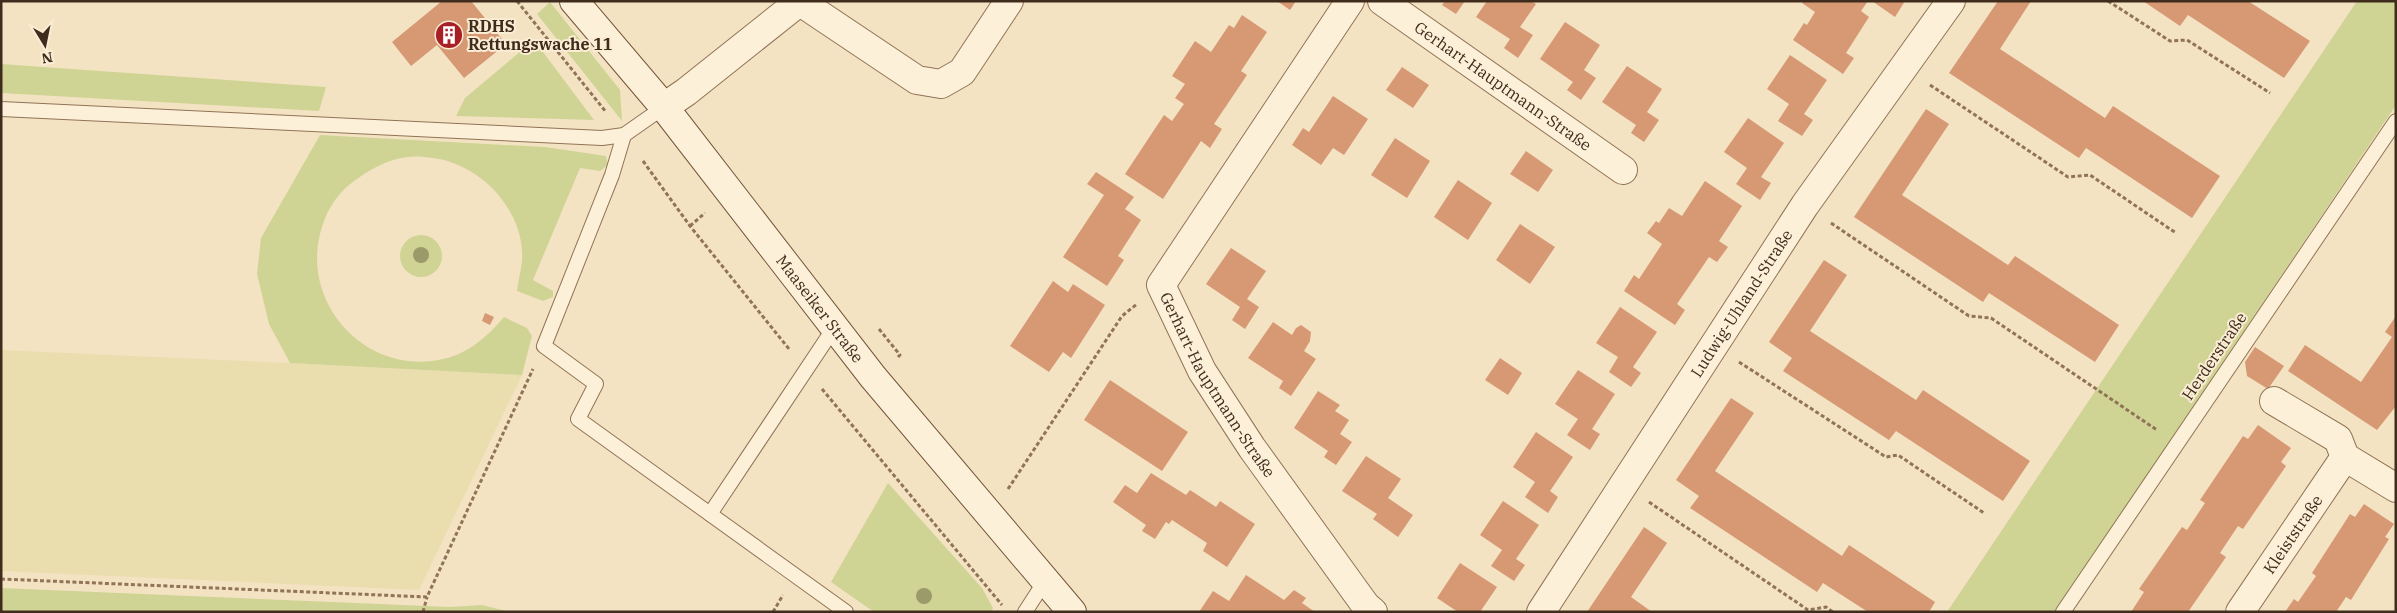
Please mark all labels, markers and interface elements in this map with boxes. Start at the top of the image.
place label: RDHS Rettungswache 11 [468,16,612,54]
street label: Gerhart-Hauptmann-Straße [1411,17,1596,155]
north arrow [20,20,70,70]
building icon: RDHS Rettungswache 11 [434,20,464,50]
text: N [40,48,54,68]
street label: Ludwig-Uhland-Straße [1686,226,1797,381]
street label: Maaseiker Straße [772,251,868,367]
street label: Gerhart-Hauptmann-Straße [1156,289,1280,481]
street label: Herderstraße [2177,308,2251,404]
street label: Kleiststraße [2259,491,2327,578]

